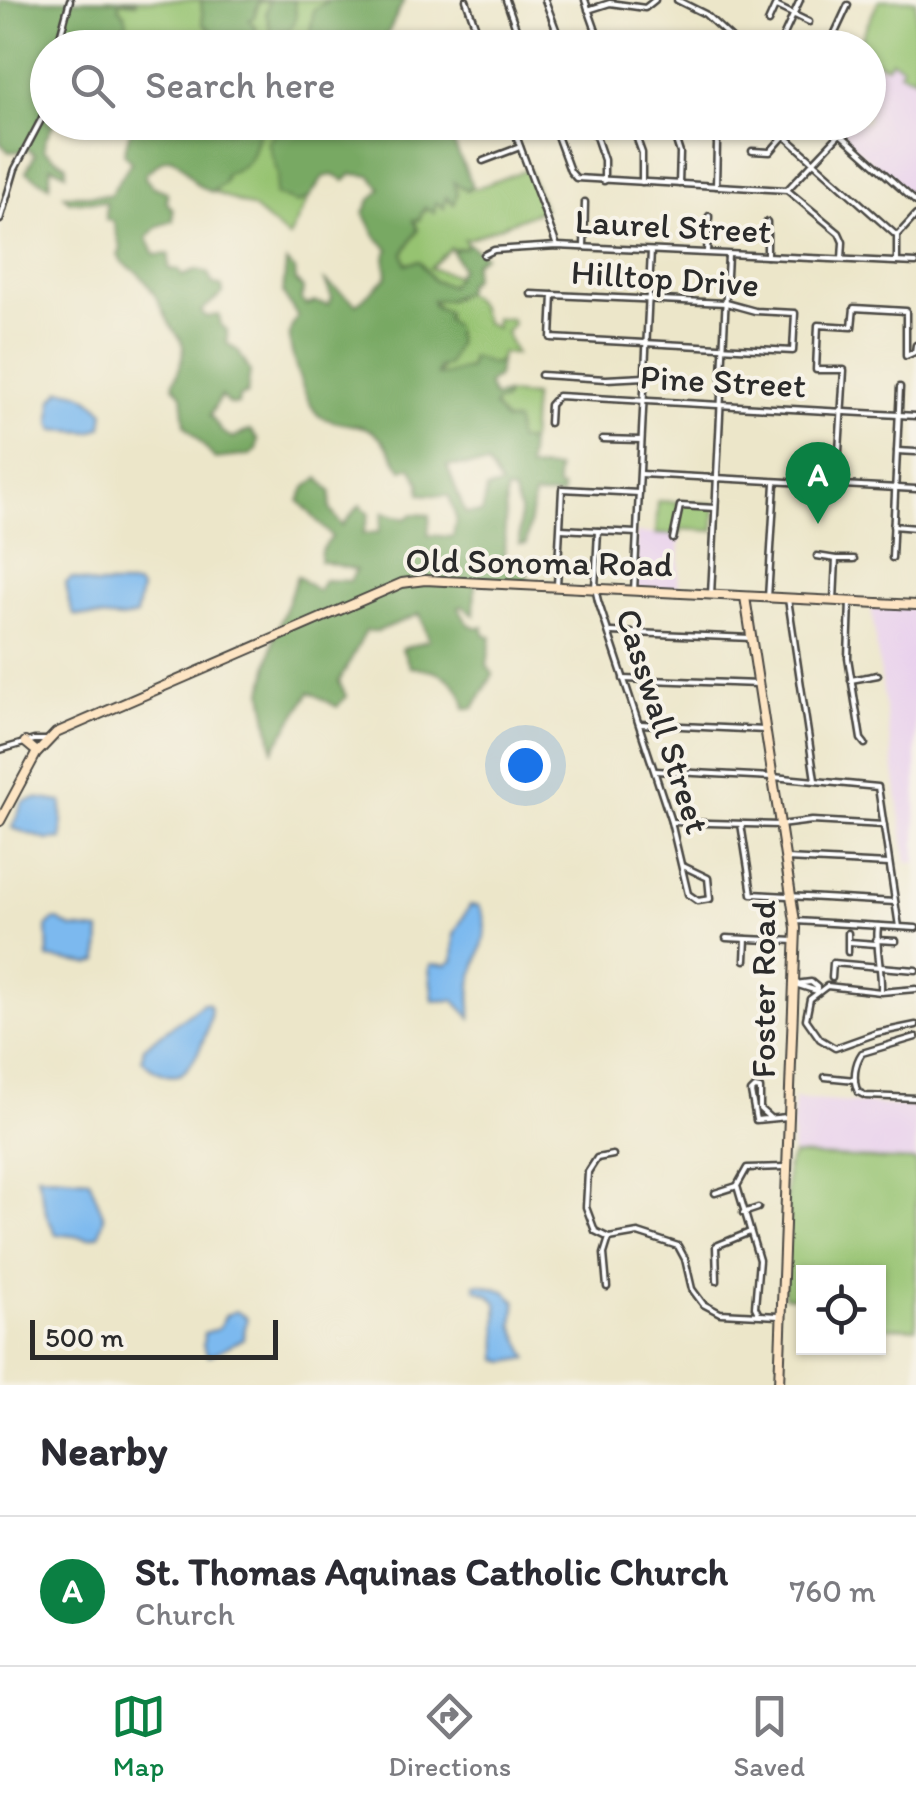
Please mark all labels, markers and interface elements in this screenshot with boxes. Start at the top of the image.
search box [30,30,886,140]
icon: search [65,58,120,113]
text: Search here [145,62,336,108]
street label: Laurel Street [574,200,772,252]
street label: Hilltop Drive [570,250,760,306]
street label: Pine Street [639,356,807,406]
pin: A [786,442,850,524]
street label: Old Sonoma Road [405,539,673,585]
street label: Casswall Street [607,603,719,839]
your location [500,740,551,791]
street label: Foster Road [742,900,784,1078]
map controls [796,1265,886,1355]
button: locate [796,1265,886,1355]
scale bar [30,1315,278,1360]
text: 500 m [45,1320,124,1354]
text: Nearby [40,1425,167,1476]
text: St. Thomas Aquinas Catholic Church [135,1549,728,1595]
text: A [62,1572,83,1610]
text: 760 m [789,1572,876,1610]
text: Church [135,1595,235,1633]
tab: Map [111,1689,166,1783]
tab: Directions [388,1689,511,1783]
tab: Saved [733,1689,805,1783]

